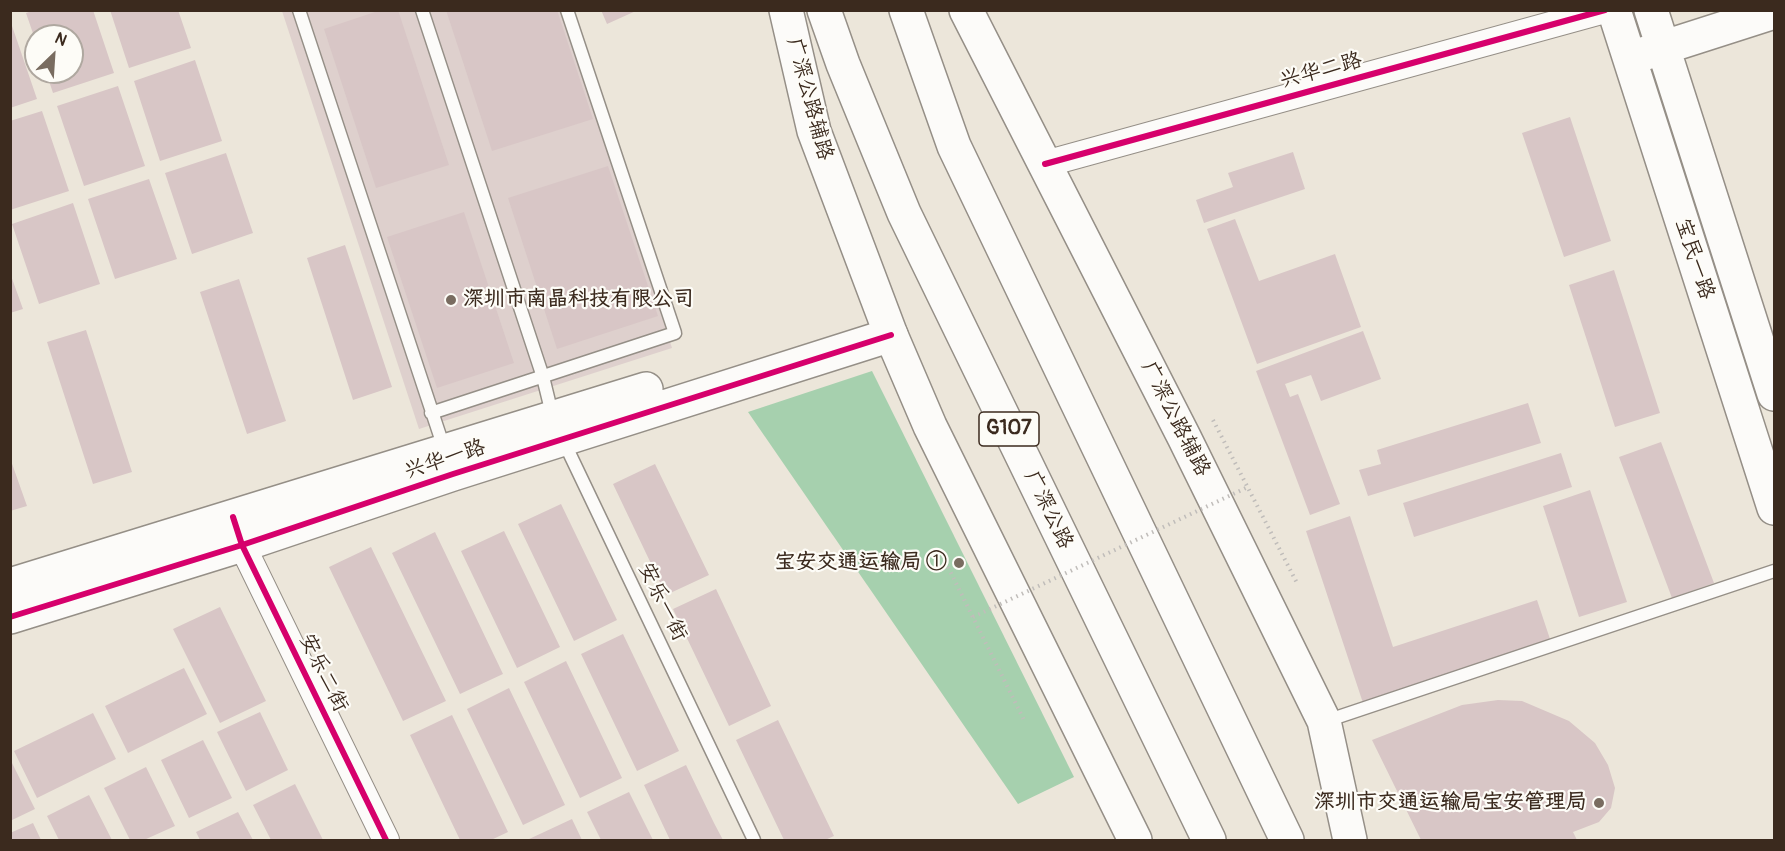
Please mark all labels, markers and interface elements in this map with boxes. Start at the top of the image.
north arrow [24,24,84,84]
text: N [52,28,70,51]
street label: 广深公路辅路 [781,35,837,163]
street label: 兴华二路 [1277,48,1365,94]
street label: 宝民一路 [1669,215,1719,303]
place label: 深圳市南晶科技有限公司 [463,287,694,313]
marker: 深圳市南晶科技有限公司 [444,293,458,307]
street label: 广深公路辅路 [1135,357,1215,481]
road number: G107 [979,412,1039,446]
street label: 兴华一路 [401,435,489,485]
street label: 广深公路 [1018,467,1078,553]
place label: 宝安交通运输局 ① [774,550,947,576]
marker: 宝安交通运输局 ① [952,556,966,570]
street label: 安乐一街 [632,559,692,645]
street label: 安乐二街 [293,630,353,716]
place label: 深圳市交通运输局宝安管理局 [1314,790,1587,816]
marker: 深圳市交通运输局宝安管理局 [1592,796,1606,810]

